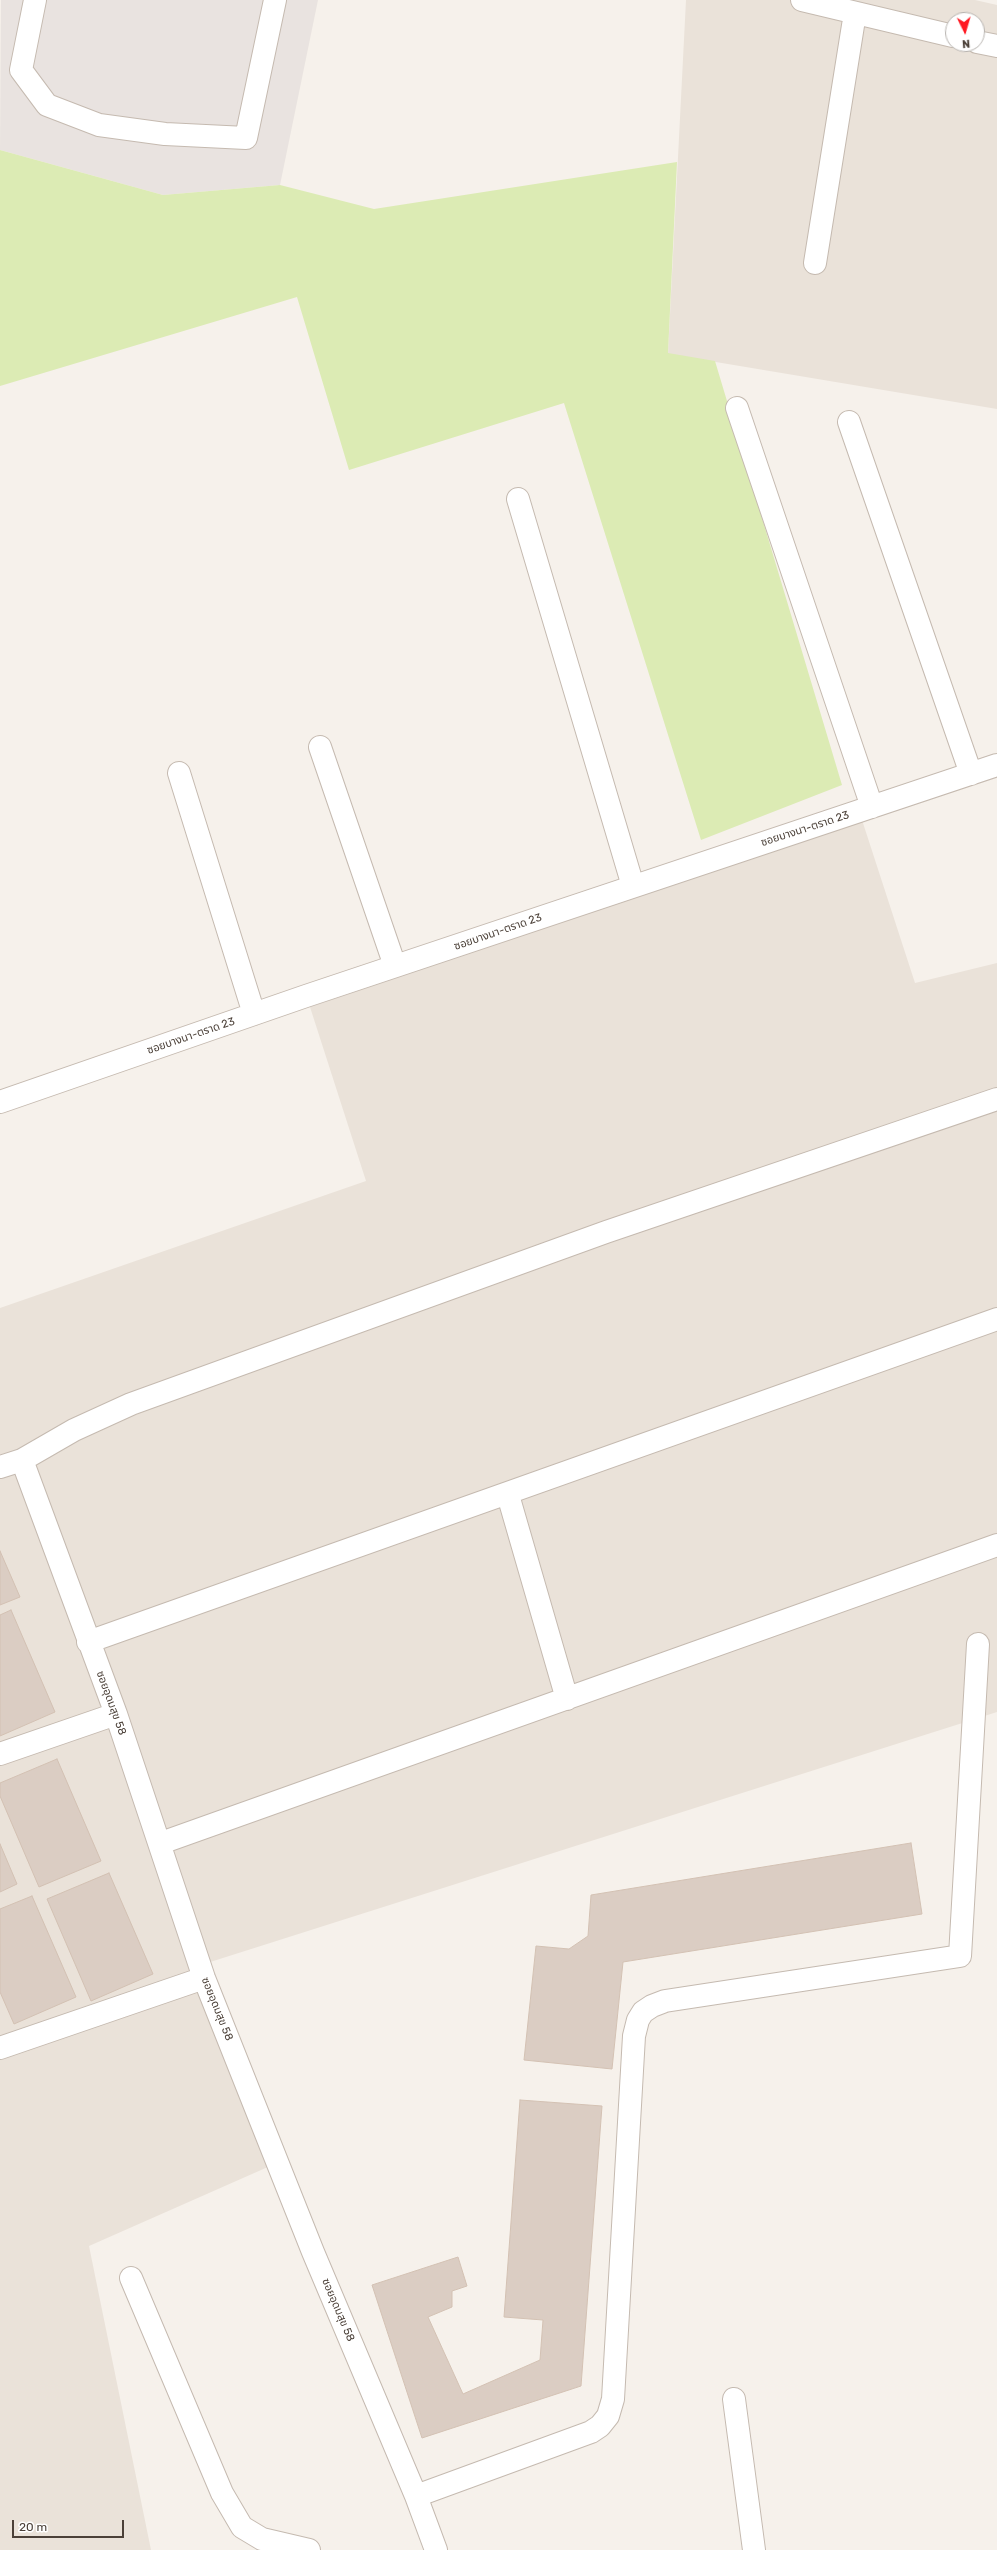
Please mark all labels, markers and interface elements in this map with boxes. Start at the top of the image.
north arrow [945,12,985,52]
text: N [961,37,971,50]
street label: ซอยบางนา-ตราด 23 [759,809,851,849]
street label: ซอยบางนา-ตราด 23 [452,911,544,953]
street label: ซอยบางนา-ตราด 23 [145,1015,237,1057]
street label: ซอยอุดมสุข 58 [93,1669,129,1737]
street label: ซอยอุดมสุข 58 [198,1975,236,2043]
street label: ซอยอุดมสุข 58 [319,2276,357,2344]
scale bar [14,2512,126,2538]
text: 20 m [19,2520,47,2534]

